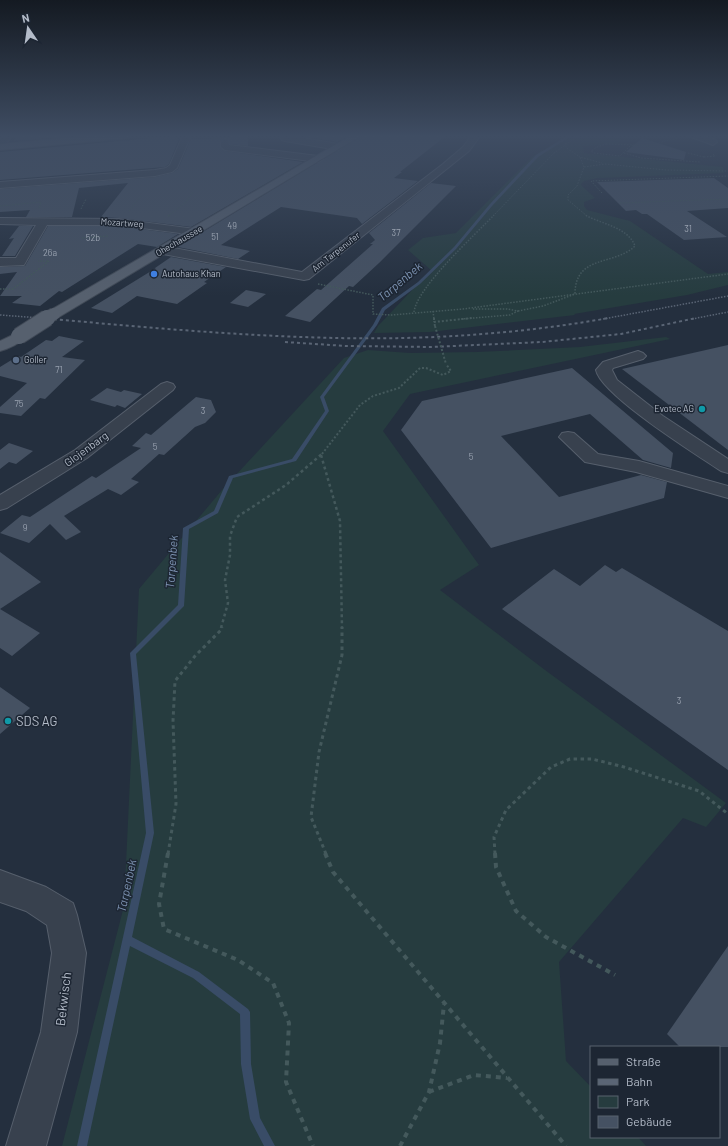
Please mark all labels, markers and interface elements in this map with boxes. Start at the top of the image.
north arrow [8,8,48,48]
text: N [21,11,31,25]
street label: Mozartweg [100,216,144,229]
house number: 49 [227,220,237,231]
street label: Ohechaussee [153,223,204,258]
house number: 31 [684,223,692,234]
house number: 37 [392,227,401,238]
street label: Am Tarpenufer [310,229,362,274]
house number: 51 [211,231,219,242]
house number: 52b [86,232,100,243]
house number: 26a [43,247,57,258]
water label: Tarpenbek [374,259,425,304]
place label: Autohaus Khan [162,268,221,279]
marker: Autohaus Khan [149,269,159,279]
place label: Goller [24,354,47,365]
marker: Goller [11,355,21,365]
house number: 71 [55,364,63,375]
house number: 75 [15,398,24,409]
place label: Evotec AG [654,403,694,414]
marker: Evotec AG [697,404,707,414]
house number: 3 [201,405,206,416]
street label: Glojenbarg [61,428,110,469]
house number: 5 [153,441,158,452]
house number: 5 [469,451,474,462]
house number: 9 [23,522,28,533]
water label: Tarpenbek [162,535,180,589]
house number: 3 [677,695,682,706]
place label: SDS AG [16,713,58,729]
marker: SDS AG [3,716,13,726]
water label: Tarpenbek [114,858,138,913]
street label: Bekwisch [52,971,74,1027]
legend [590,1046,720,1138]
text: Straße [626,1054,661,1068]
text: Bahn [626,1074,653,1088]
text: Park [626,1094,650,1108]
text: Gebäude [626,1114,672,1128]

